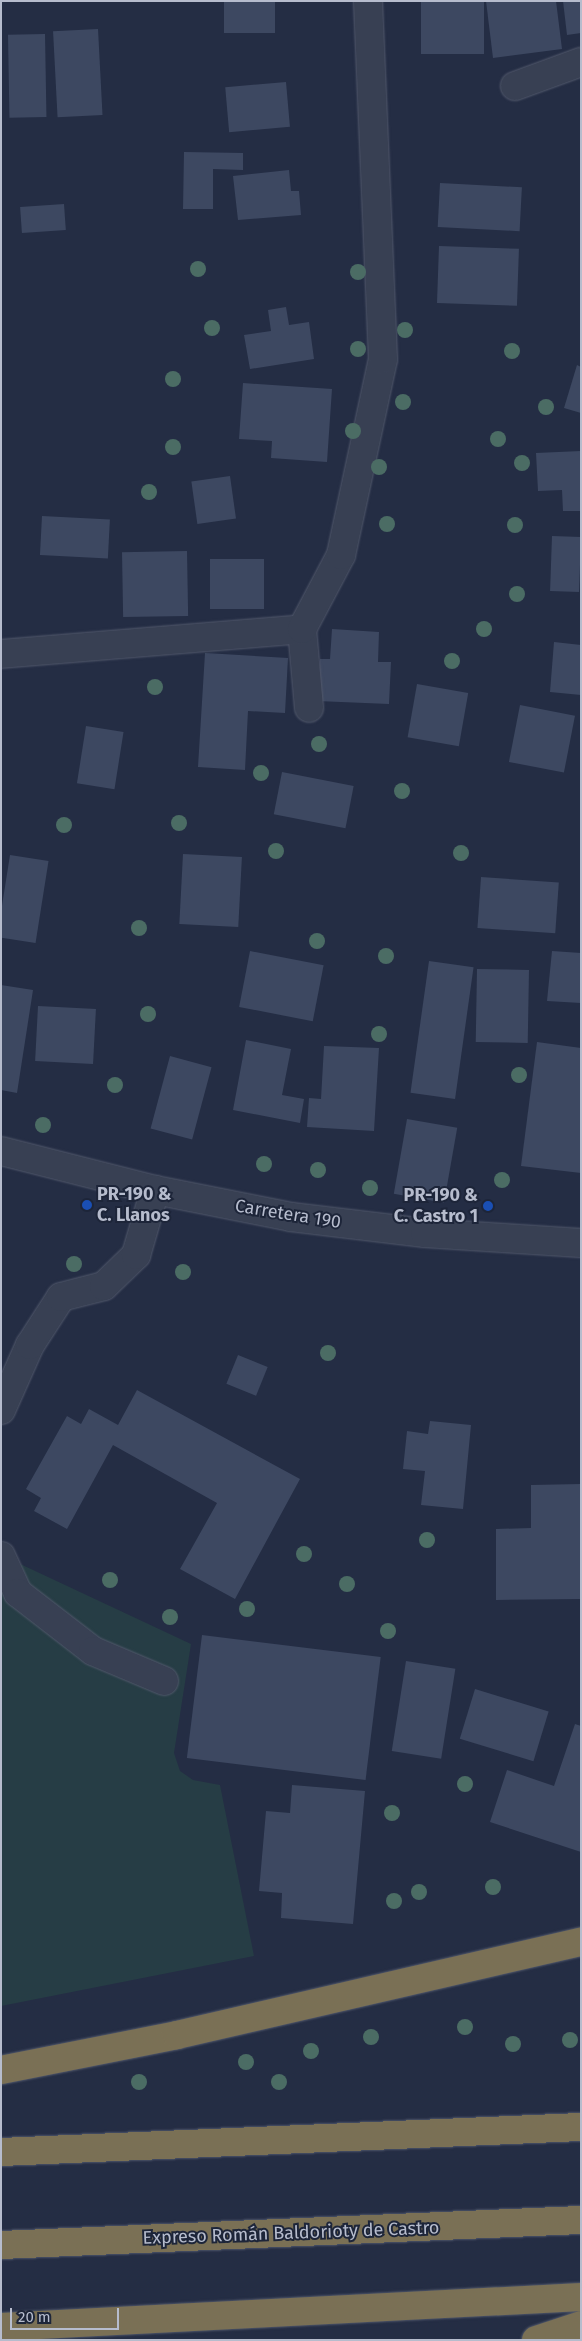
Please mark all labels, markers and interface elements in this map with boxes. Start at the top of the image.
place label: PR-190 & C. Llanos [97,1184,171,1226]
place label: PR-190 & C. Castro 1 [394,1185,478,1228]
street label: Carretera 190 [233,1195,343,1233]
marker: PR-190 & C. Llanos [81,1199,93,1211]
marker: PR-190 & C. Castro 1 [482,1200,494,1212]
street label: Expreso Román Baldorioty de Castro [142,2217,440,2249]
scale bar [12,2298,121,2330]
text: 20 m [18,2308,51,2326]

